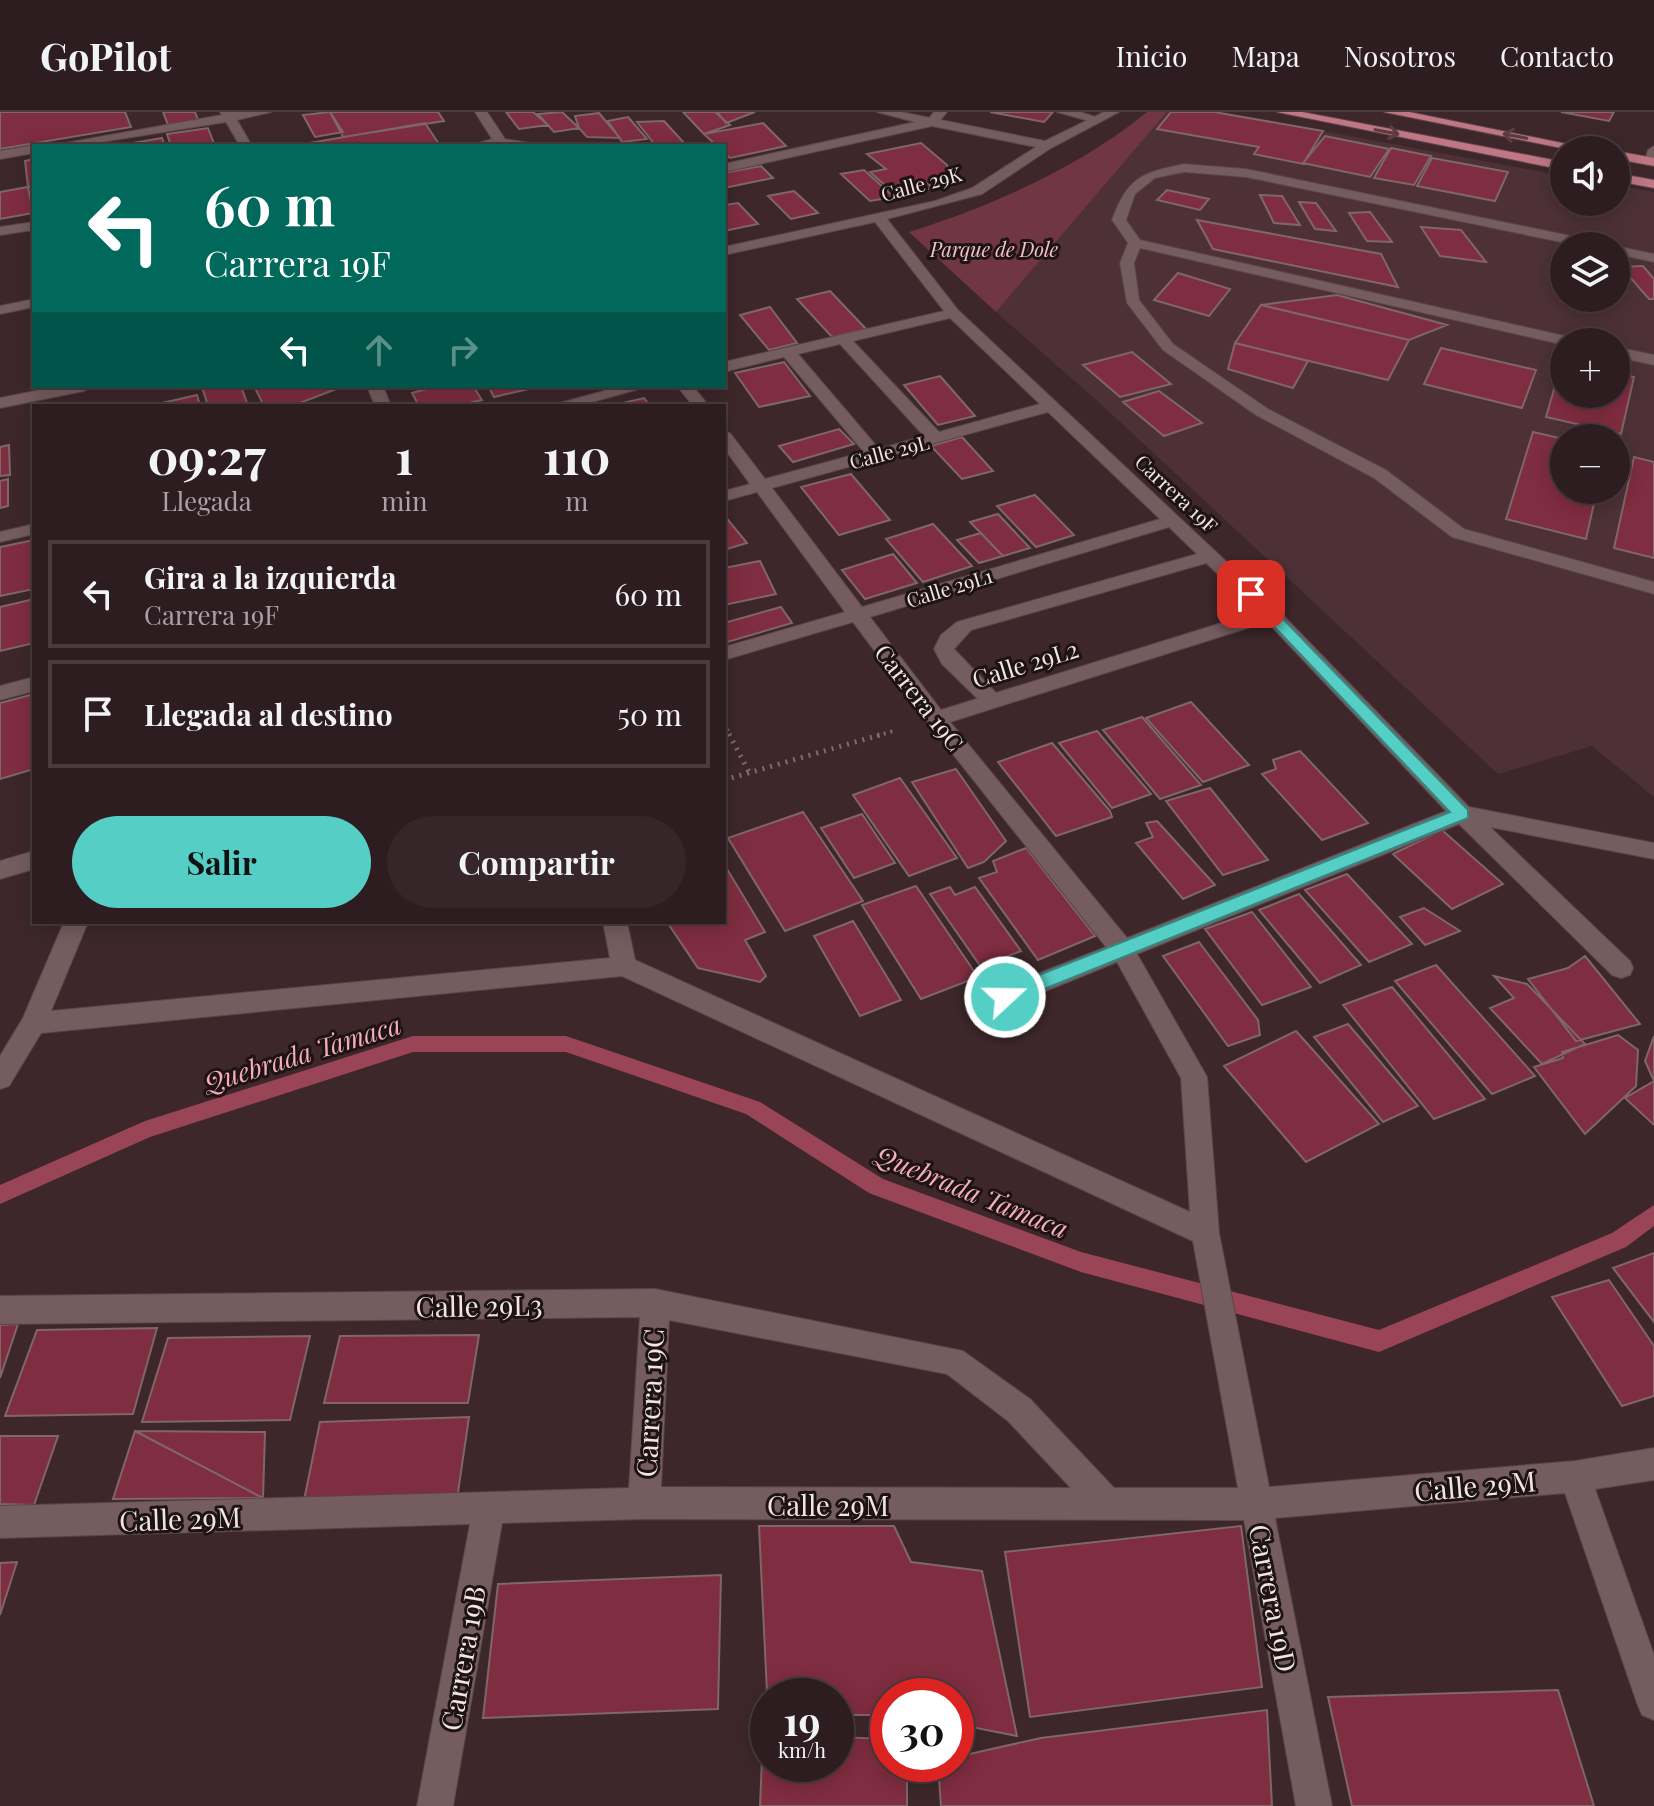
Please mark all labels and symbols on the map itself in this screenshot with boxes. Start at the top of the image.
one-way arrow [1374,125,1399,140]
one-way arrow [1503,127,1528,142]
street label: Calle 29K [877,159,965,207]
park label: Parque de Dole [929,235,1058,262]
street label: Calle 29L [846,427,932,475]
street label: Carrera 19F [1130,448,1224,538]
pin [1217,560,1285,628]
street label: Calle 29L1 [903,561,995,613]
street label: Calle 29L2 [968,632,1082,694]
street label: Carrera 19C [868,637,972,757]
position arrow [963,955,1047,1039]
water label: Quebrada Tamaca [197,1006,405,1100]
water label: Quebrada Tamaca [869,1136,1074,1246]
street label: Calle 29L3 [415,1285,543,1325]
street label: Carrera 19C [627,1328,671,1478]
street label: Calle 29M [1413,1461,1537,1509]
street label: Calle 29M [767,1486,889,1523]
street label: Calle 29M [118,1497,242,1539]
street label: Carrera 19D [1242,1521,1306,1675]
street label: Carrera 19B [431,1582,493,1734]
speed limit sign: 30 [870,1678,974,1782]

